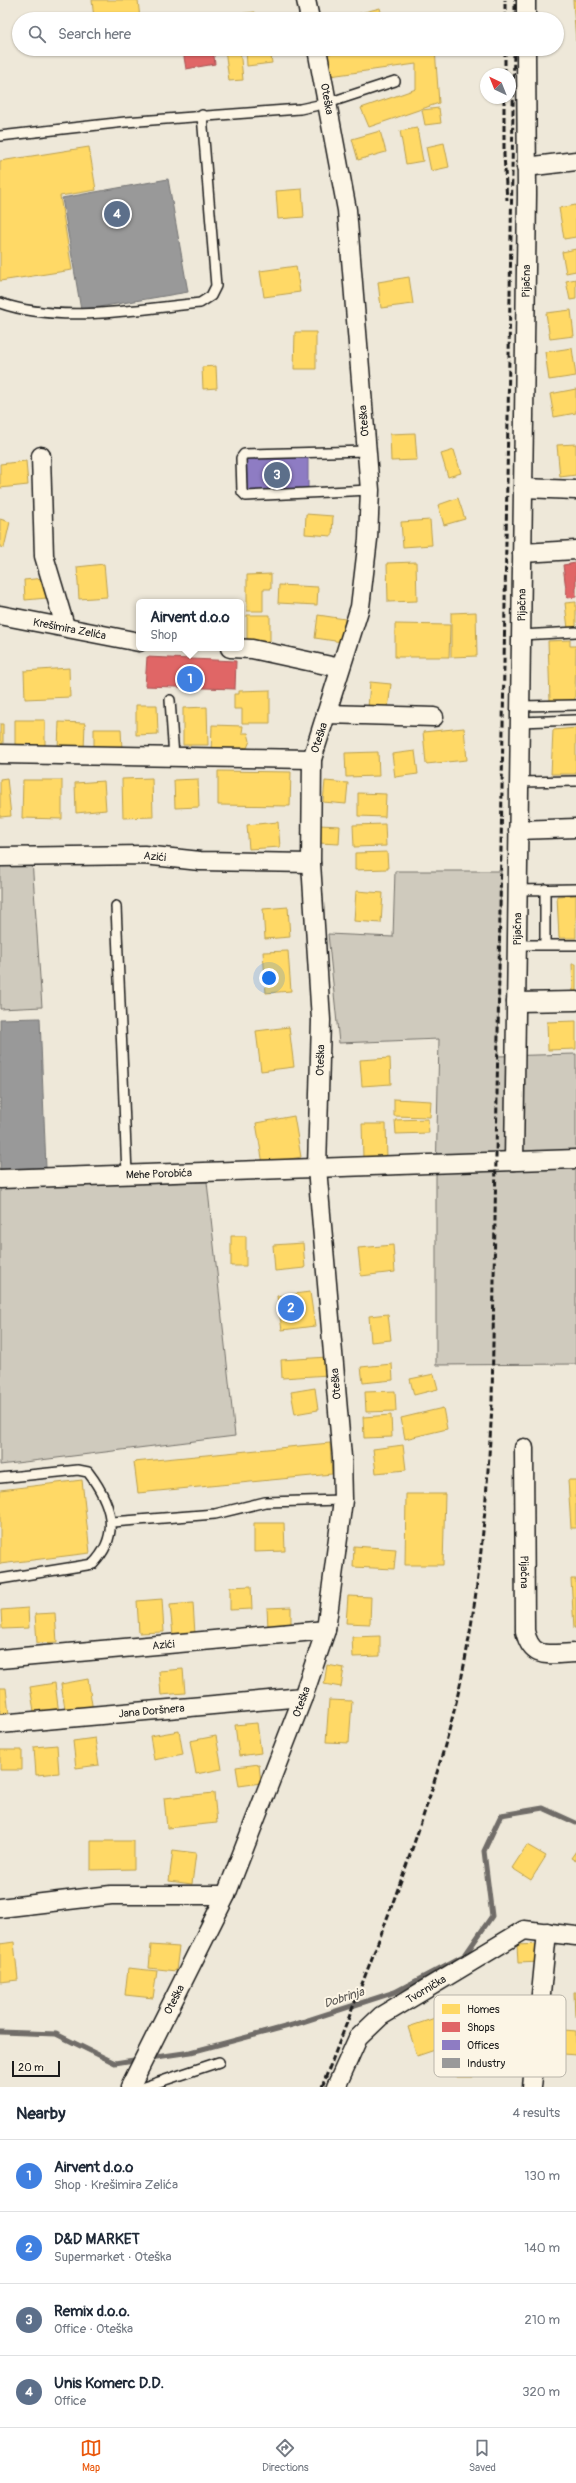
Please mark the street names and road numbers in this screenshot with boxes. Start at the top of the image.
street label: Oteška [318,82,336,116]
street label: Pijačna [519,265,533,298]
street label: Oteška [356,405,372,437]
street label: Pijačna [515,588,528,622]
street label: Krešimira Zelića [32,615,107,642]
street label: Oteška [308,721,330,755]
street label: Azići [143,849,167,864]
street label: Pijačna [510,912,524,946]
street label: Oteška [313,1044,327,1076]
street label: Mehe Porobića [126,1166,192,1181]
street label: Oteška [328,1368,344,1400]
street label: Pijačna [518,1555,531,1589]
street label: Azići [152,1637,175,1652]
street label: Oteška [289,1685,313,1719]
street label: Jana Doršnera [118,1701,185,1720]
street label: Tvornička [404,1972,448,2006]
street label: Oteška [161,1982,187,2016]

